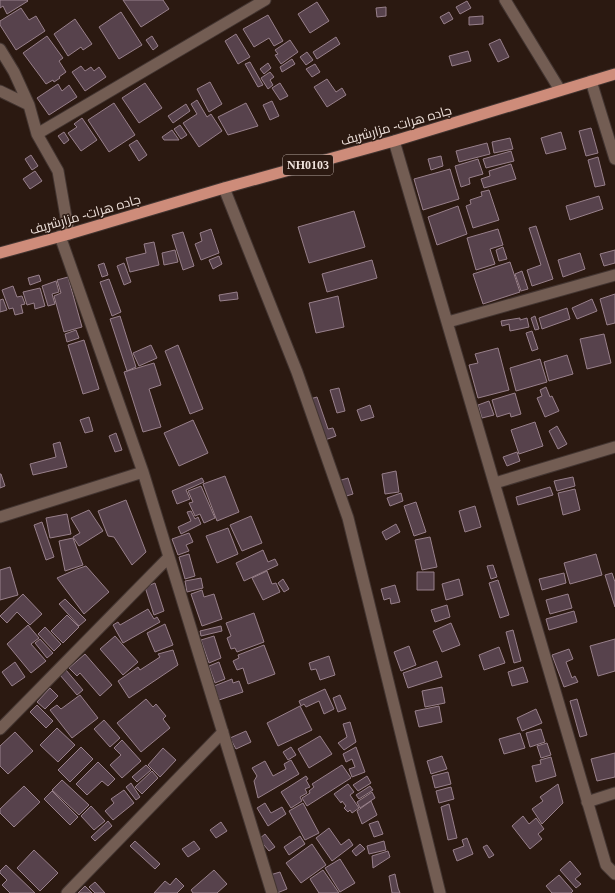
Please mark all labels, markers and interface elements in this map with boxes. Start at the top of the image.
street label: جاده هرات- مزارشریف [339,102,453,148]
road number: NH0103 [283,155,333,175]
street label: جاده هرات- مزارشریف [28,191,142,237]

